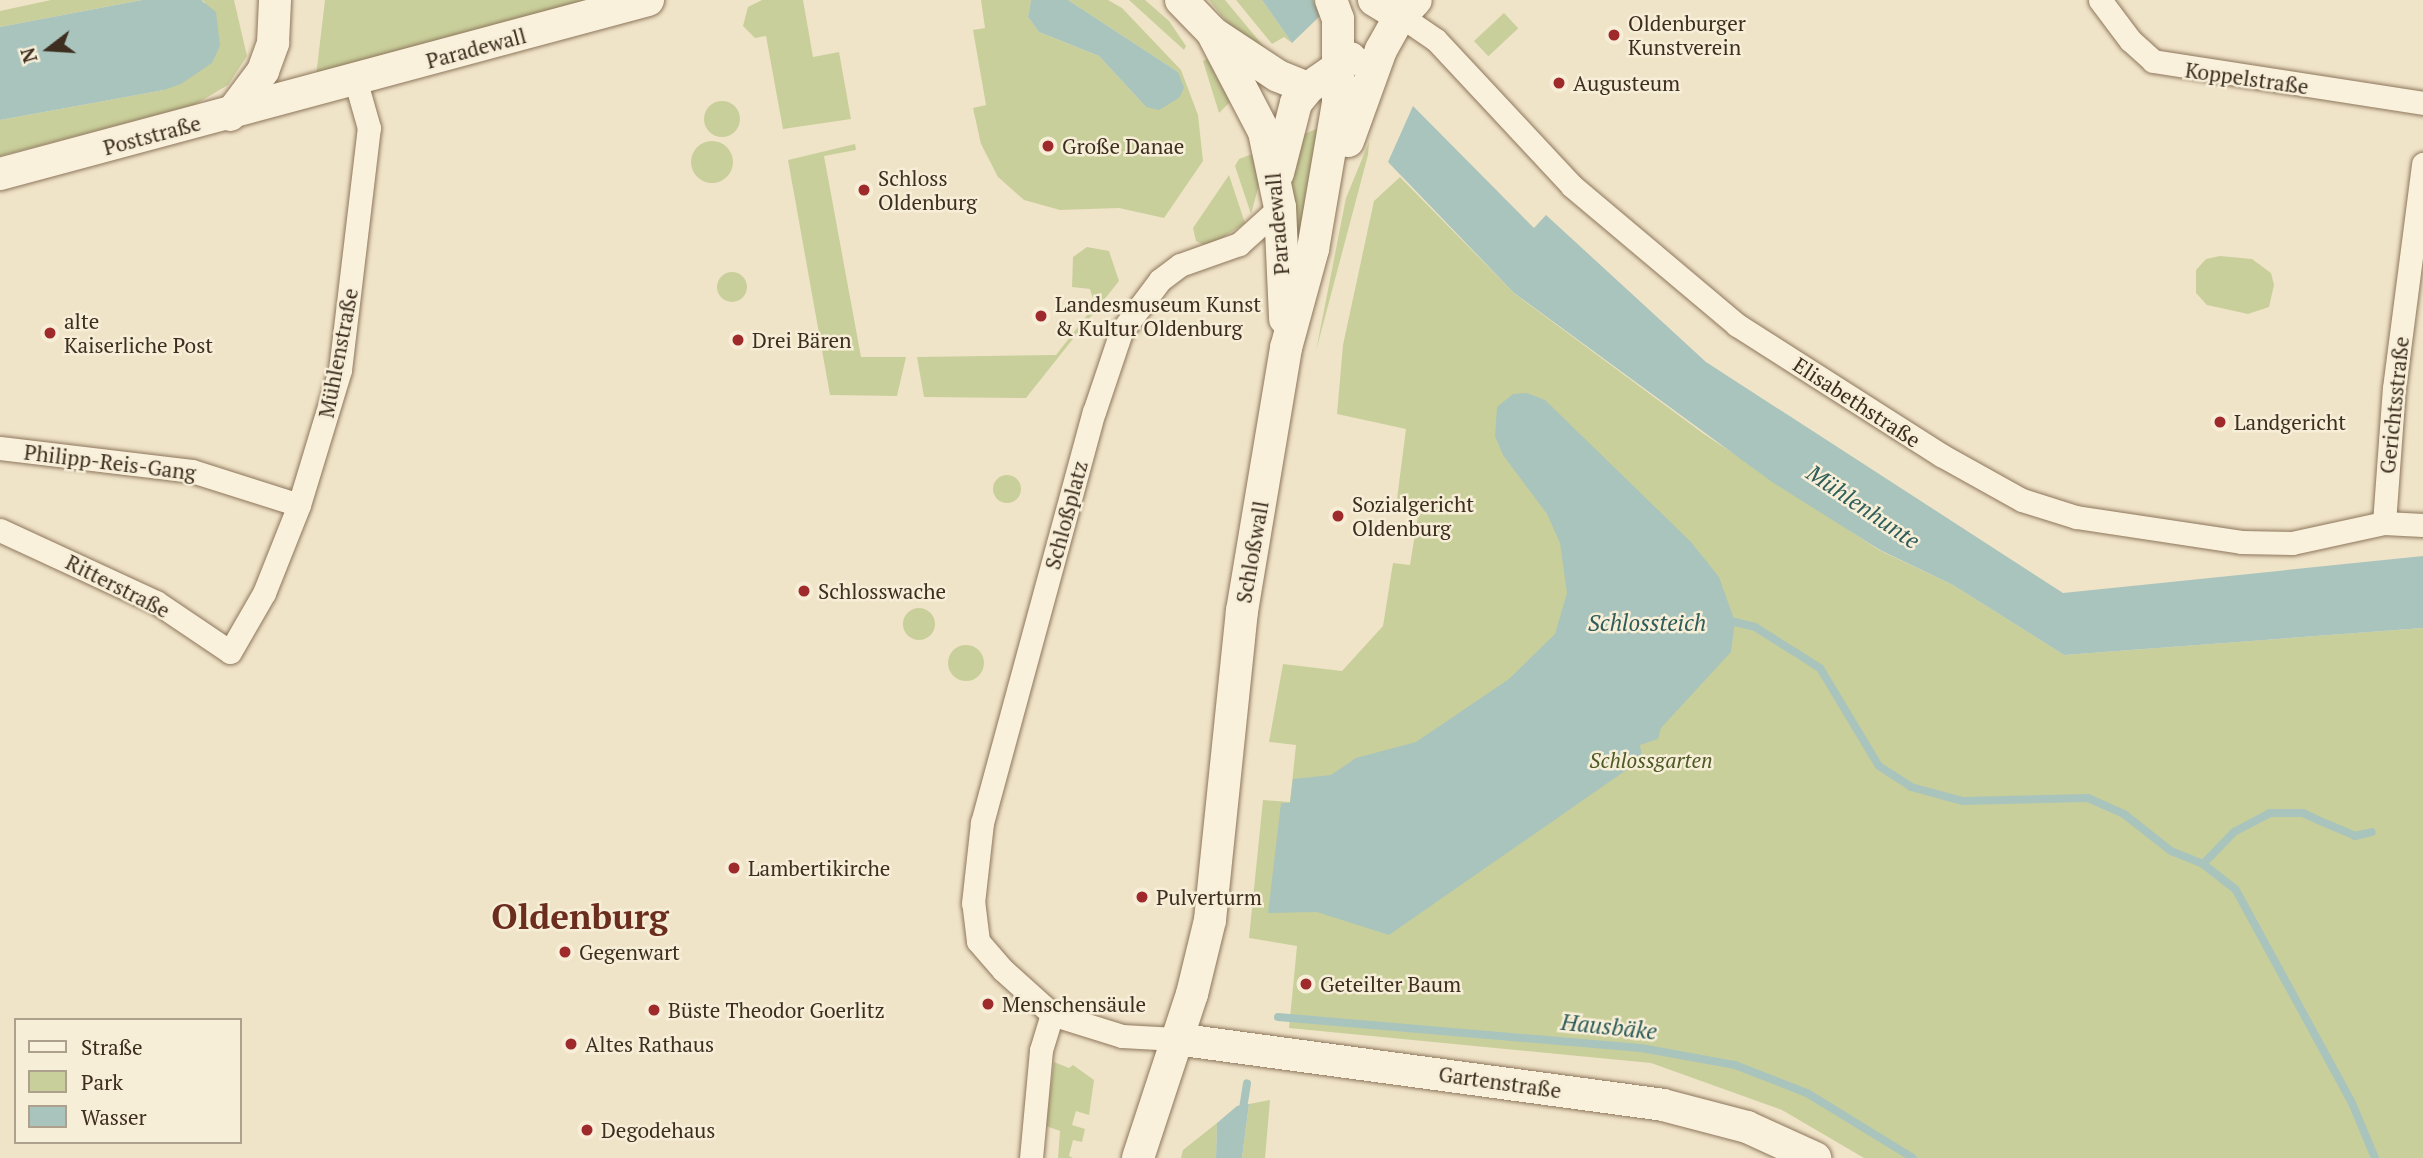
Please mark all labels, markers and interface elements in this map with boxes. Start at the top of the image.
place label: Oldenburger Kunstverein [1628,10,1746,60]
north arrow [14,14,84,84]
street label: Paradewall [423,23,529,73]
marker: Oldenburger Kunstverein [1606,27,1622,43]
text: N [14,45,42,66]
street label: Koppelstraße [2184,57,2310,99]
place label: Augusteum [1573,70,1680,96]
marker: Augusteum [1551,75,1567,91]
street label: Poststraße [100,110,204,160]
place label: Große Danae [1062,133,1184,159]
marker: Große Danae [1040,138,1056,154]
place label: Schloss Oldenburg [878,165,977,215]
street label: Paradewall [1260,172,1294,276]
marker: Schloss Oldenburg [856,182,872,198]
street label: Mühlenstraße [313,286,363,420]
place label: Landesmuseum Kunst & Kultur Oldenburg [1055,291,1261,341]
place label: alte Kaiserliche Post [64,308,213,358]
marker: Landesmuseum Kunst & Kultur Oldenburg [1033,308,1049,324]
marker: alte Kaiserliche Post [42,325,58,341]
place label: Drei Bären [752,327,852,353]
marker: Drei Bären [730,332,746,348]
street label: Gerichtsstraße [2374,335,2414,475]
street label: Elisabethstraße [1789,352,1925,452]
place label: Landgericht [2234,409,2346,435]
marker: Landgericht [2212,414,2228,430]
street label: Philipp-Reis-Gang [23,439,197,485]
street label: Schloßplatz [1039,458,1093,572]
water label: Mühlenhunte [1801,459,1925,555]
place label: Sozialgericht Oldenburg [1352,491,1474,541]
street label: Schloßwall [1231,499,1273,605]
marker: Sozialgericht Oldenburg [1330,508,1346,524]
street label: Ritterstraße [62,549,174,623]
place label: Schlosswache [818,578,946,604]
marker: Schlosswache [796,583,812,599]
water label: Schlossteich [1588,609,1706,637]
park label: Schlossgarten [1589,747,1713,773]
place label: Lambertikirche [748,855,890,881]
marker: Lambertikirche [726,860,742,876]
place label: Pulverturm [1156,884,1262,910]
marker: Pulverturm [1134,889,1150,905]
district label: Oldenburg [491,895,669,937]
place label: Gegenwart [579,939,680,965]
marker: Gegenwart [557,944,573,960]
place label: Geteilter Baum [1320,971,1461,997]
marker: Geteilter Baum [1298,976,1314,992]
place label: Menschensäule [1002,991,1146,1017]
marker: Menschensäule [980,996,996,1012]
place label: Büste Theodor Goerlitz [668,997,885,1023]
marker: Büste Theodor Goerlitz [646,1002,662,1018]
water label: Hausbäke [1560,1008,1658,1046]
legend [14,1018,242,1144]
place label: Altes Rathaus [585,1031,714,1057]
text: Straße [81,1033,143,1061]
marker: Altes Rathaus [563,1036,579,1052]
street label: Gartenstraße [1437,1061,1563,1103]
text: Park [81,1068,123,1096]
text: Wasser [81,1103,147,1131]
place label: Degodehaus [601,1117,715,1143]
marker: Degodehaus [579,1122,595,1138]

